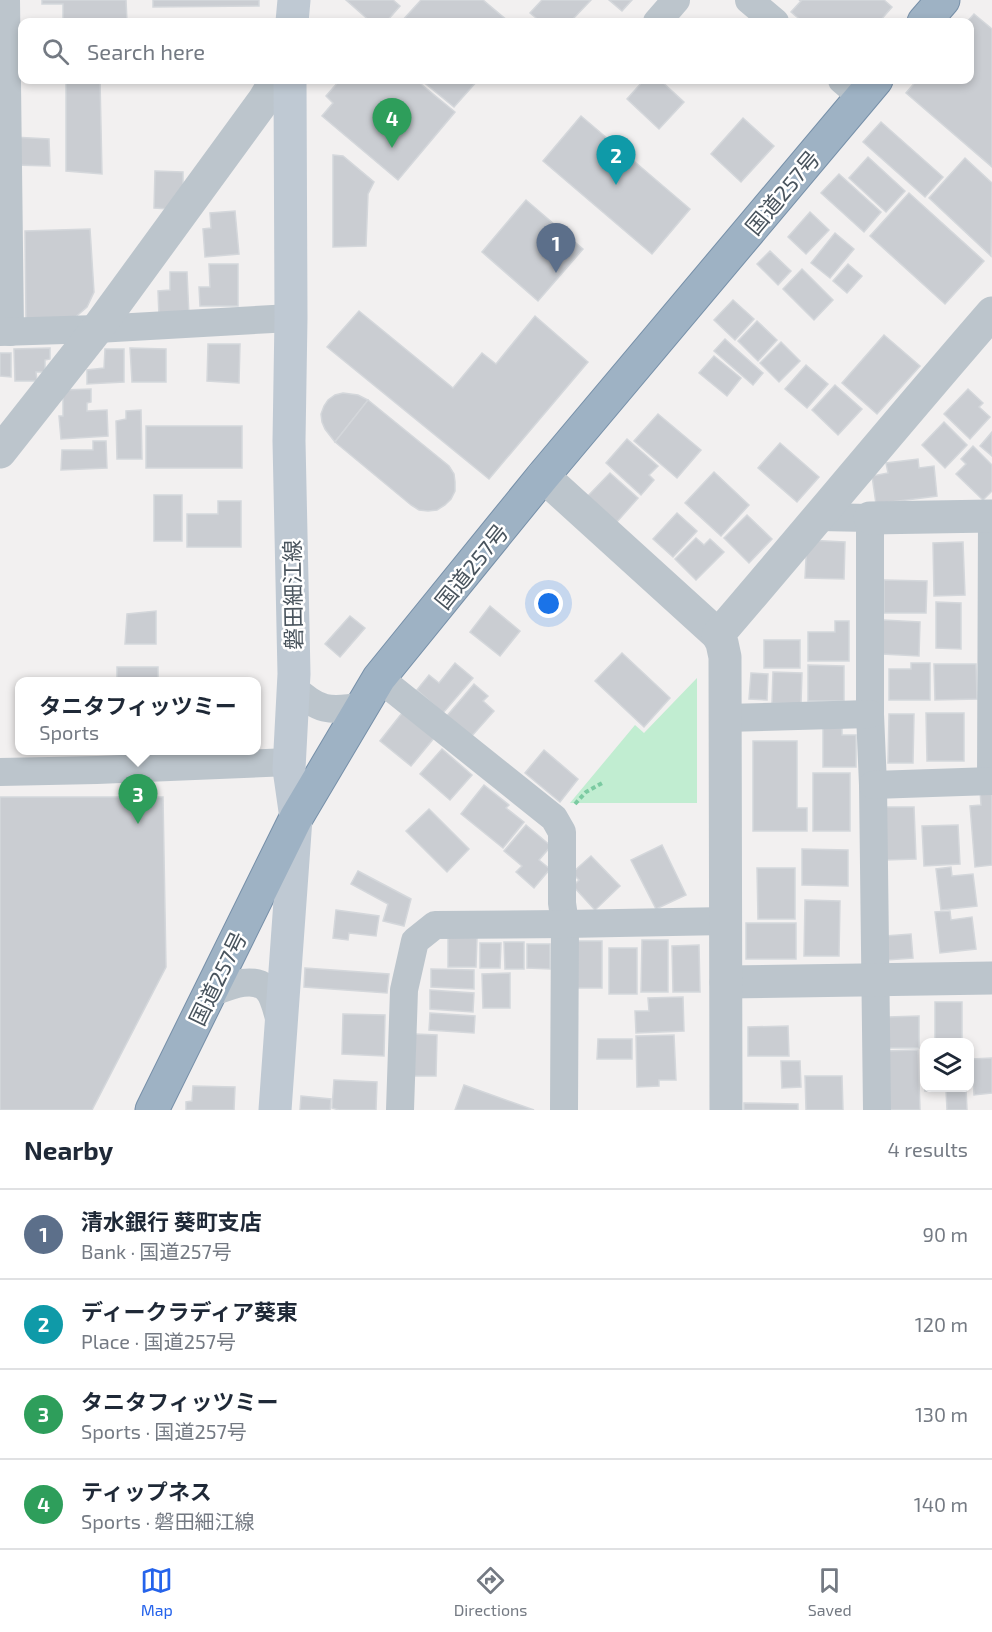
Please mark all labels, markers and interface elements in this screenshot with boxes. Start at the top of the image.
search box [18,18,974,84]
icon: search [39,35,72,68]
text: Search here [87,38,205,64]
pin: 4 [372,98,412,148]
pin: 2 [596,136,636,185]
street label: 国道257号 [739,145,825,239]
pin: 1 [536,224,576,273]
street label: 国道257号 [429,518,513,614]
street label: 磐田細江線 [278,540,306,650]
your location [534,589,563,618]
popup [15,677,261,755]
text: タニタフィッツミー [39,692,237,718]
text: Sports [39,720,99,744]
pin: 3 [118,774,158,824]
street label: 国道257号 [183,927,251,1029]
map controls [920,1038,974,1092]
button: layers [920,1038,974,1092]
text: Nearby [24,1134,113,1165]
text: 4 results [888,1137,968,1161]
text: 清水銀行 葵町支店 [81,1208,262,1234]
text: 1 [39,1222,48,1246]
text: 90 m [923,1222,968,1246]
text: Bank · 国道257号 [81,1239,232,1263]
text: ディークラディア葵東 [81,1298,298,1324]
text: 2 [38,1312,49,1336]
text: 120 m [915,1312,968,1336]
text: Place · 国道257号 [81,1329,236,1353]
text: タニタフィッツミー [81,1388,279,1414]
text: 3 [38,1402,49,1426]
text: 130 m [915,1402,968,1426]
text: Sports · 国道257号 [81,1419,247,1443]
text: ティップネス [81,1478,212,1504]
text: 4 [37,1492,50,1516]
text: 140 m [914,1492,968,1516]
text: Sports · 磐田細江線 [81,1509,255,1533]
tab: Map [140,1564,173,1619]
tab: Directions [454,1564,527,1619]
tab: Saved [808,1564,852,1619]

